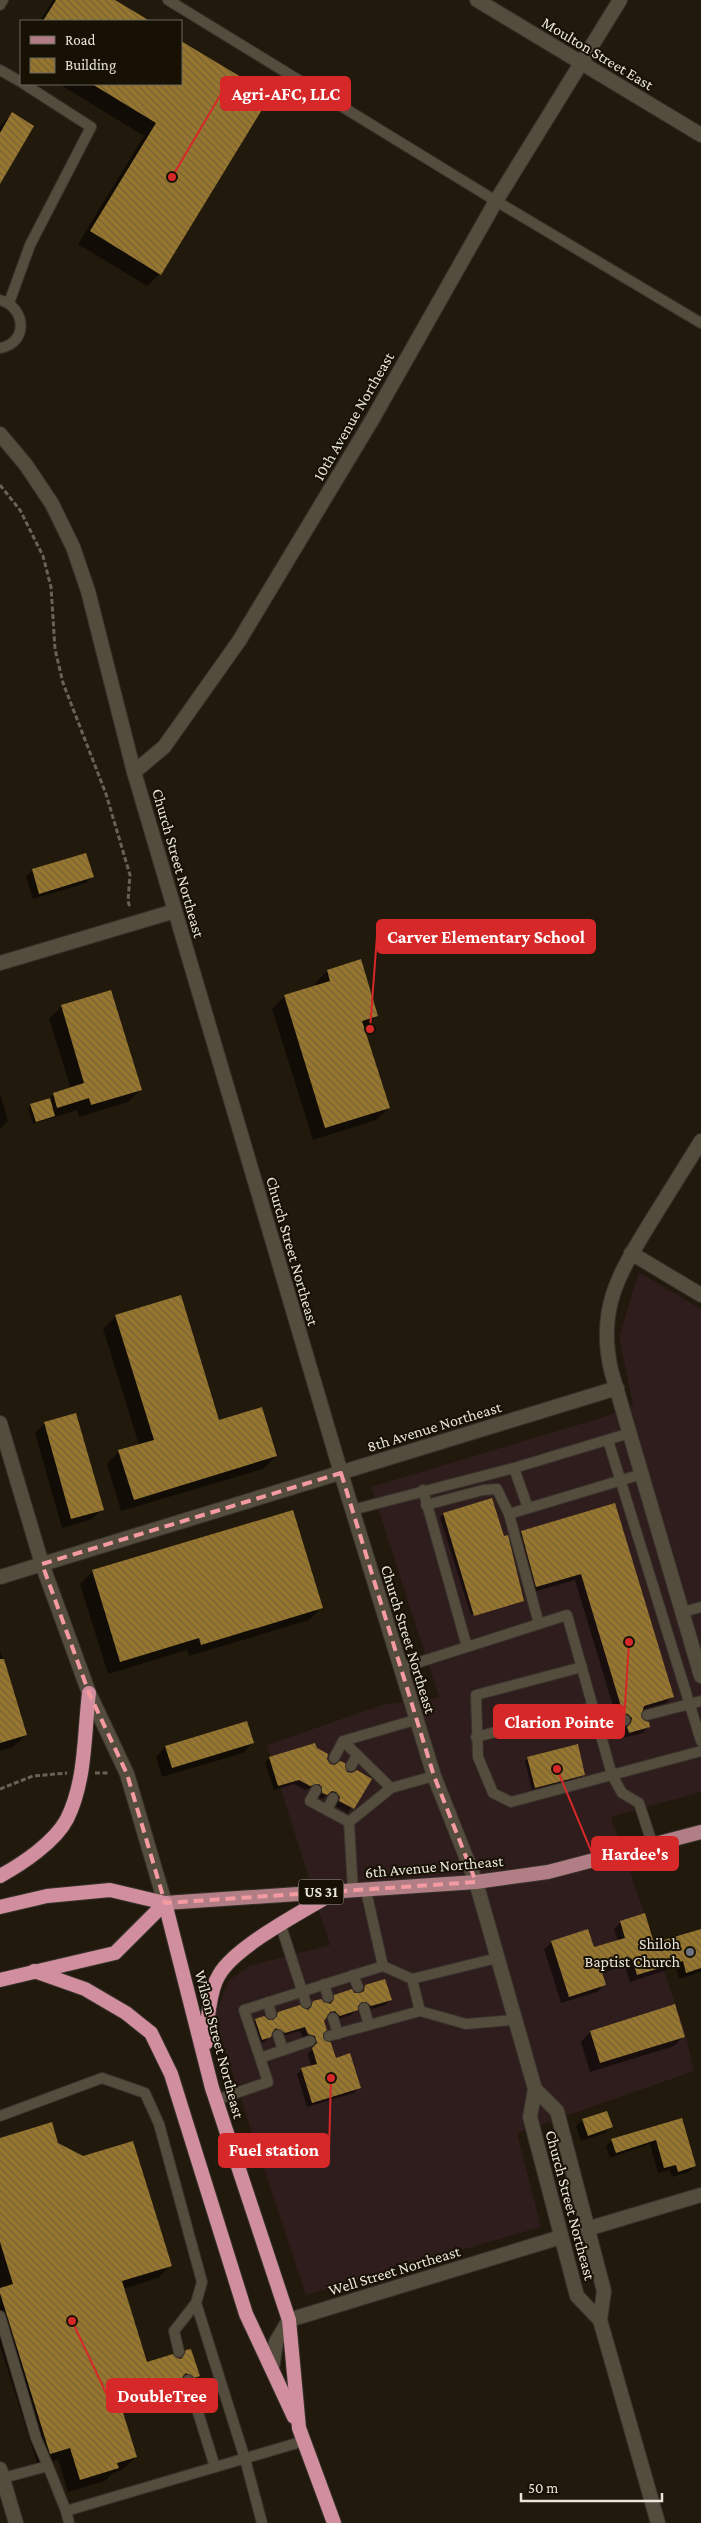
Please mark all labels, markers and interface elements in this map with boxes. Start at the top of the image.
street label: Moulton Street East [539,13,657,94]
legend [20,20,182,85]
text: Road [65,32,96,48]
text: Building [65,57,116,74]
callout: Agri-AFC, LLC [221,77,350,110]
text: Agri-AFC, LLC [231,84,340,104]
street label: 10th Avenue Northeast [310,348,397,483]
street label: Church Street Northeast [149,787,208,940]
callout: Carver Elementary School [377,920,595,953]
text: Carver Elementary School [387,927,585,947]
street label: Church Street Northeast [263,1175,322,1328]
street label: 8th Avenue Northeast [365,1398,504,1455]
street label: Church Street Northeast [378,1563,439,1716]
callout: Clarion Pointe [494,1705,624,1738]
text: Clarion Pointe [504,1712,614,1732]
callout: Hardee's [592,1837,678,1870]
text: Hardee's [602,1844,668,1864]
street label: 6th Avenue Northeast [364,1852,505,1881]
road number: US 31 [298,1880,344,1904]
place label: Shiloh Baptist Church [584,1935,680,1971]
marker: Shiloh Baptist Church [684,1946,696,1958]
street label: Wilson Street Northeast [191,1968,248,2121]
street label: Church Street Northeast [542,2128,599,2283]
callout: Fuel station [219,2134,329,2167]
text: Fuel station [229,2140,320,2160]
street label: Well Street Northeast [326,2242,463,2299]
callout: DoubleTree [107,2379,217,2412]
text: DoubleTree [117,2386,207,2406]
scale bar [521,2470,662,2502]
text: 50 m [528,2480,558,2496]

